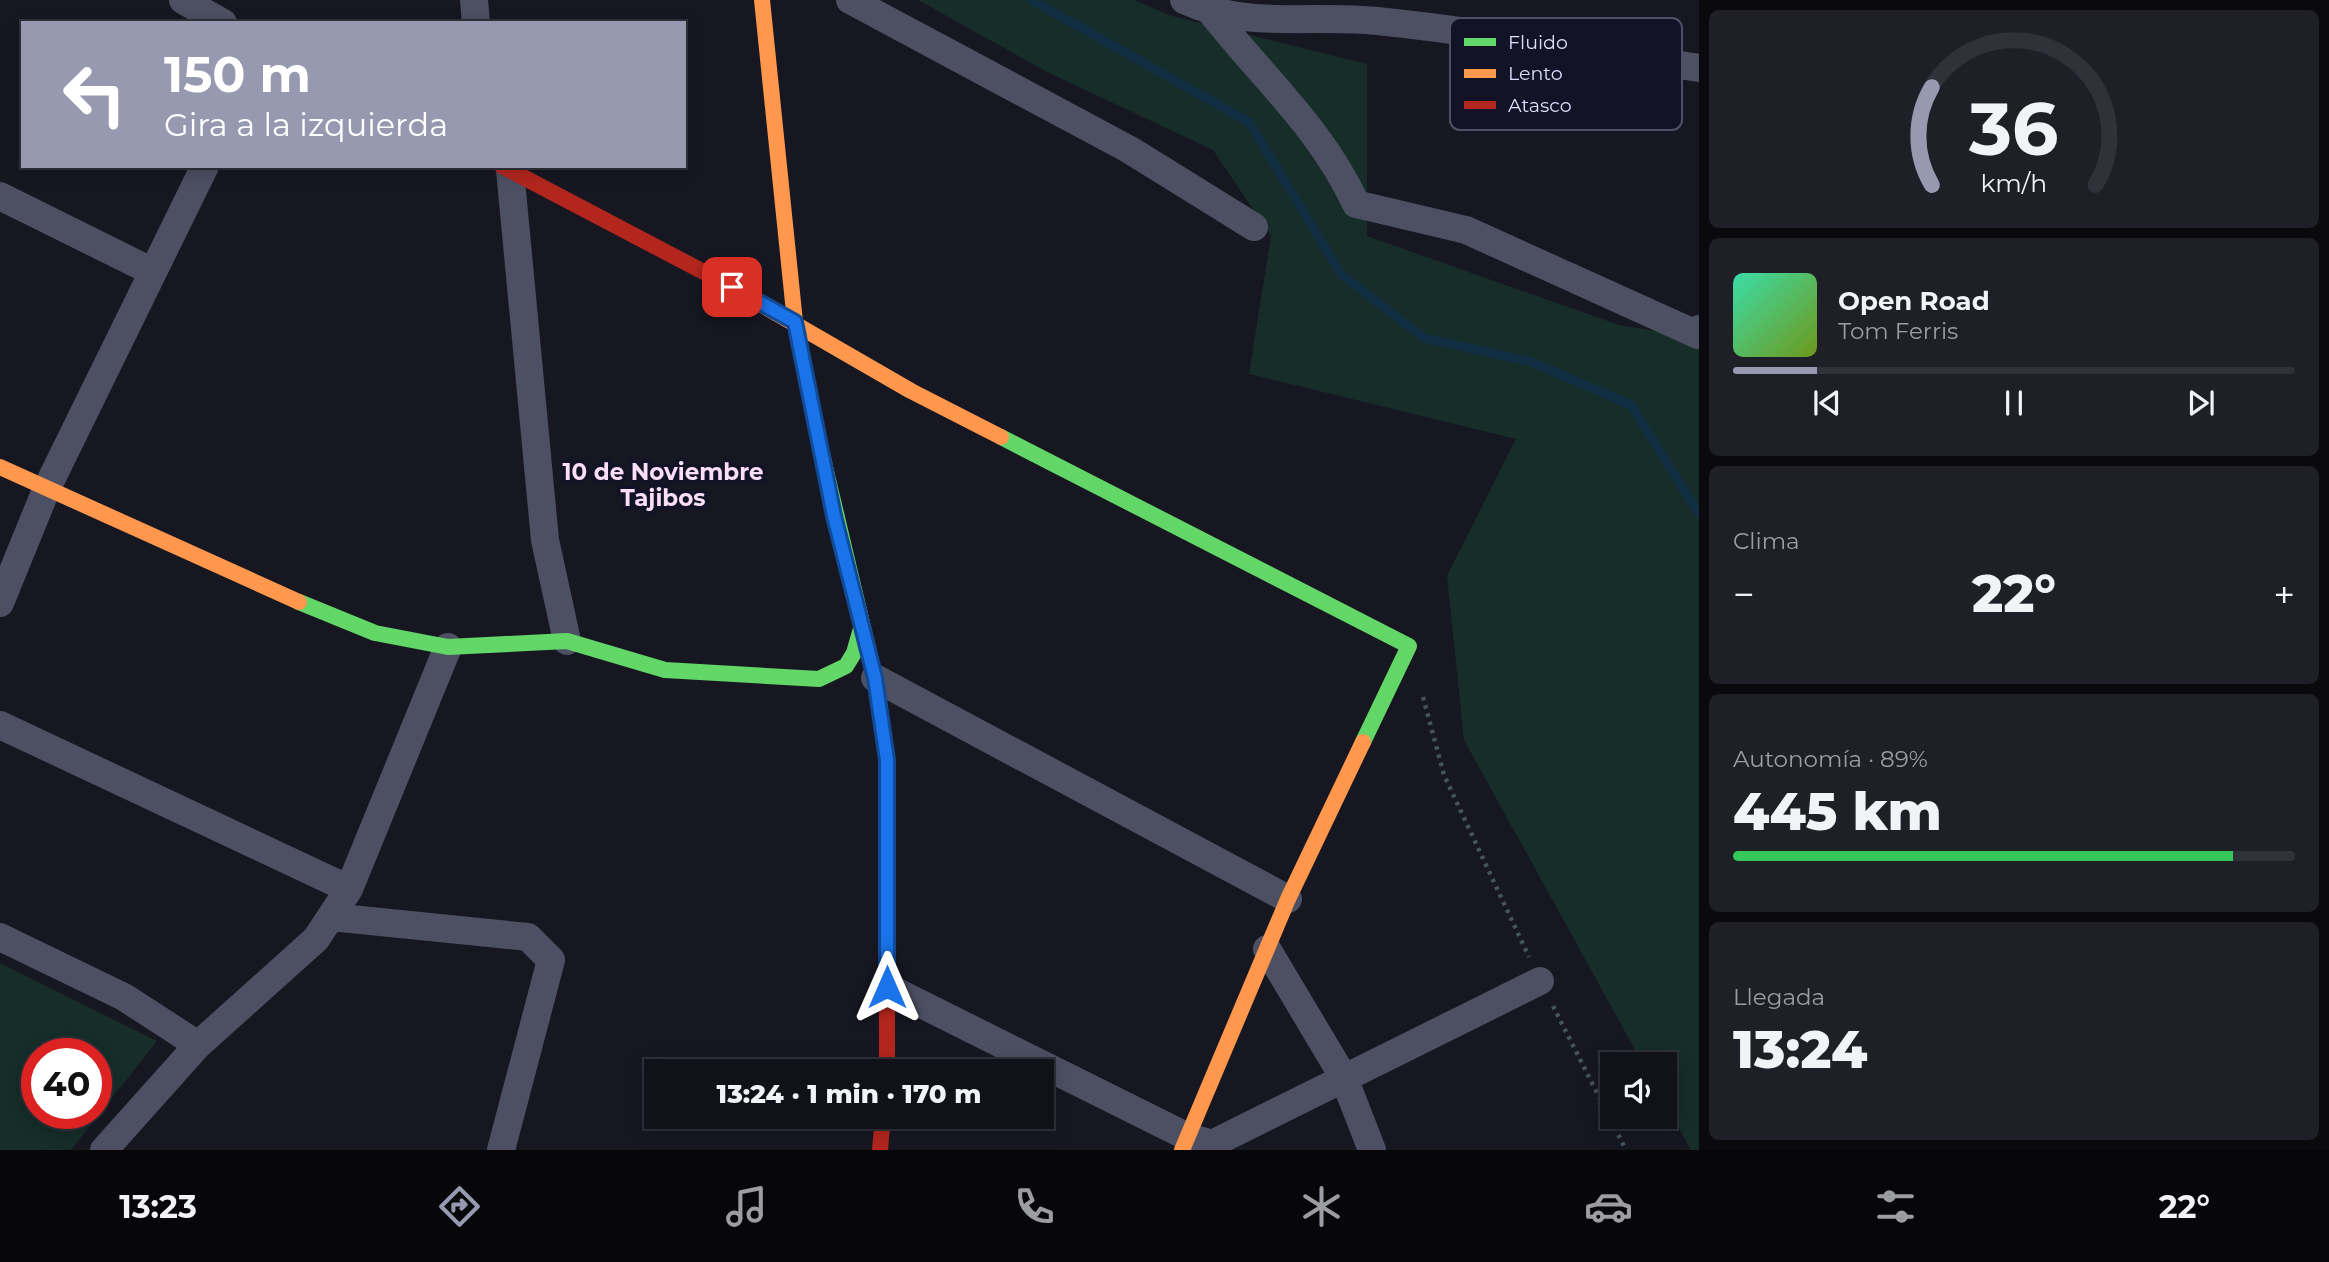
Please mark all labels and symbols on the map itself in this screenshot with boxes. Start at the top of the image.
legend [1450,18,1682,130]
text: Fluido [1508,31,1568,54]
text: Lento [1508,62,1563,85]
text: Atasco [1508,94,1572,117]
pin [702,257,762,317]
district label: 10 de Noviembre Tajibos [563,458,763,512]
position arrow [850,950,924,1024]
speed limit sign: 40 [21,1038,112,1129]

